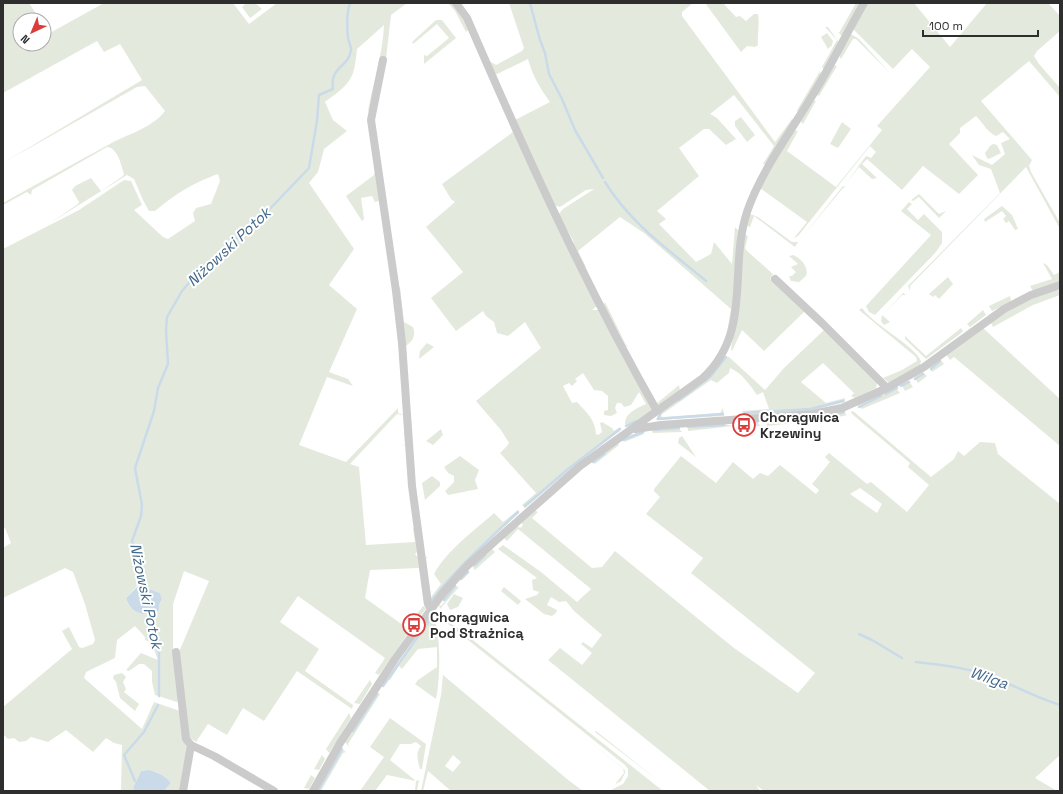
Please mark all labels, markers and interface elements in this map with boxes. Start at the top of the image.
north arrow [12,12,52,52]
scale bar [923,12,1038,38]
text: 100 m [929,18,963,34]
text: N [18,32,33,47]
water label: Niżowski Potok [183,202,276,290]
place label: Chorągwica Krzewiny [760,408,839,442]
bus stop icon: Chorągwica Krzewiny [731,412,757,438]
water label: Niżowski Potok [126,541,167,652]
place label: Chorągwica Pod Strażnicą [430,608,524,642]
bus stop icon: Chorągwica Pod Strażnicą [401,612,427,638]
water label: Wilga [968,662,1011,693]

